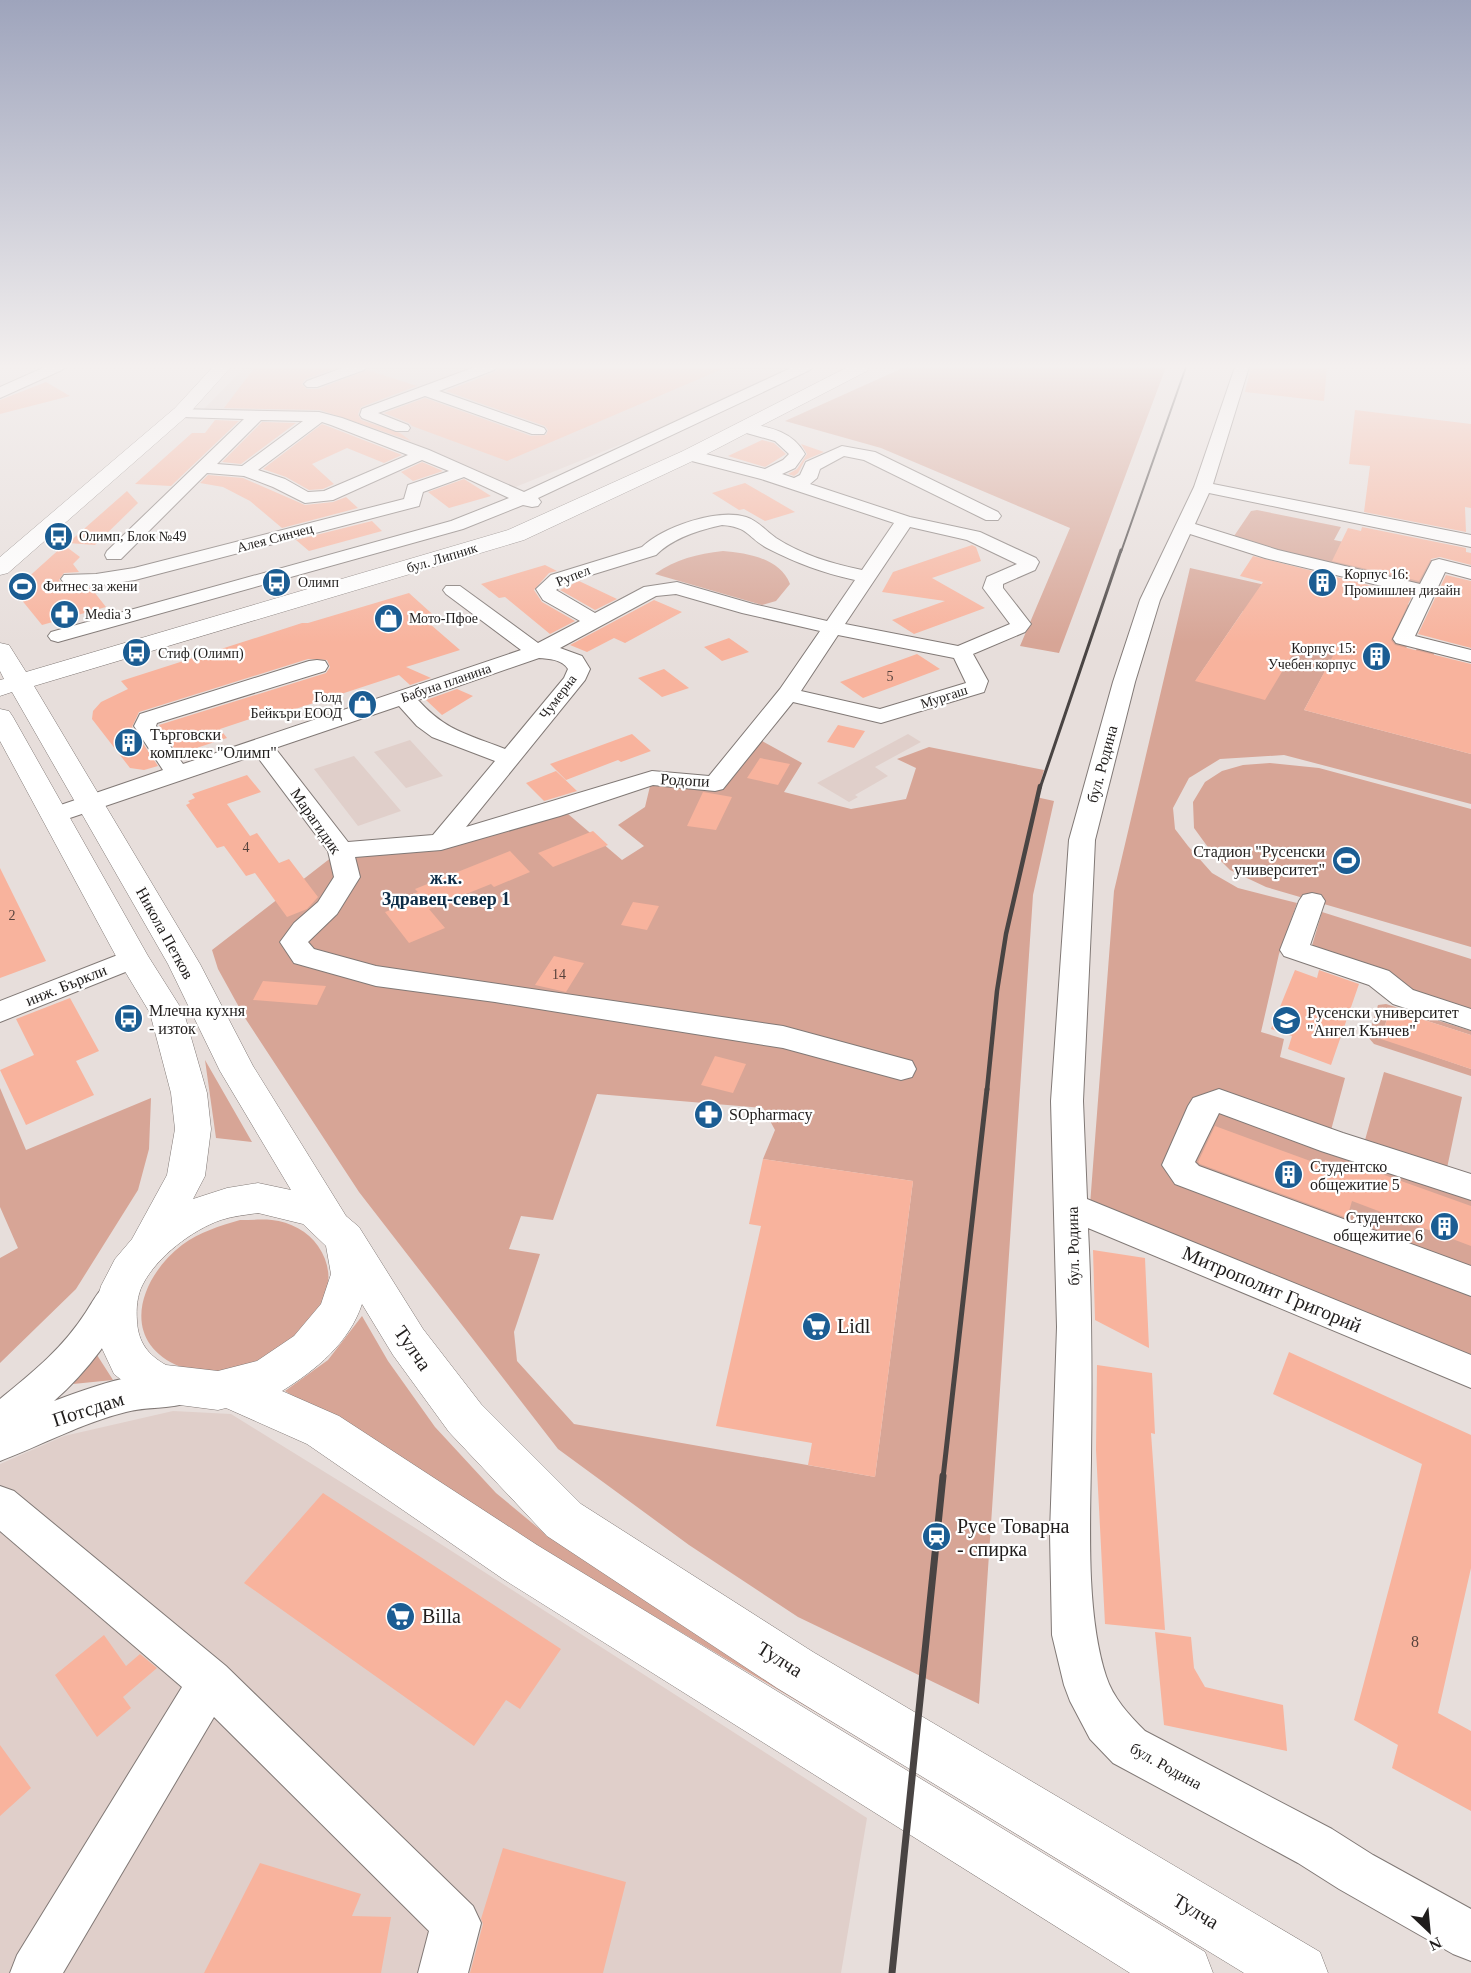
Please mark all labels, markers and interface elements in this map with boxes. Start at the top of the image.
bus stop icon: Олимп, Блок №49 [42,520,74,552]
street label: Алея Синчец [235,520,315,555]
place label: Олимп, Блок №49 [79,529,186,544]
street label: бул. Липник [405,540,479,576]
street label: Рупел [554,562,592,590]
bus stop icon: Олимп [261,566,293,598]
building icon: Корпус 16: Промишлен дизайн [1307,566,1339,598]
place label: Корпус 16: Промишлен дизайн [1344,567,1461,598]
sports icon: Фитнес за жени [6,570,38,602]
place label: Олимп [298,575,339,590]
place label: Фитнес за жени [43,579,138,594]
pharmacy icon: Media 3 [48,598,80,630]
shop icon: Мото-Пфое [372,602,404,634]
place label: Media 3 [85,607,131,622]
place label: Мото-Пфое [409,611,478,626]
bus stop icon: Стиф (Олимп) [121,637,153,669]
building icon: Корпус 15: Учебен корпус [1361,640,1393,672]
place label: Корпус 15: Учебен корпус [1268,641,1356,672]
place label: Стиф (Олимп) [158,646,244,662]
street label: Бабуна планина [399,660,494,705]
house number: 5 [887,669,894,684]
street label: Чумерна [536,671,580,722]
street label: Мургаш [918,682,970,712]
shop icon: Голд Бейкъри ЕООД [347,689,379,721]
place label: Голд Бейкъри ЕООД [251,690,342,721]
street label: бул. Родина [1084,724,1121,805]
place label: Търговски комплекс "Олимп" [150,726,277,761]
building icon: Търговски комплекс "Олимп" [113,727,145,759]
street label: Родопи [660,770,710,791]
street label: Марагидик [286,785,345,858]
house number: 4 [243,840,250,855]
place label: Стадион "Русенски университет" [1193,843,1325,879]
sports icon: Стадион "Русенски университет" [1330,844,1362,876]
district label: ж.к. Здравец-север 1 [382,868,510,909]
street label: Никола Петков [133,884,197,982]
house number: 2 [9,908,16,923]
street label: инж. Бъркли [23,961,110,1010]
house number: 14 [552,967,566,982]
place label: Млечна кухня - изток [149,1002,246,1037]
bus stop icon: Млечна кухня - изток [112,1003,144,1035]
place label: Русенски университет "Ангел Кънчев" [1307,1004,1459,1039]
school or university icon: Русенски университет "Ангел Кънчев" [1270,1005,1302,1037]
pharmacy icon: SOpharmacy [692,1098,724,1130]
place label: SOpharmacy [729,1106,813,1124]
place label: Студентско общежитие 5 [1310,1158,1400,1194]
building icon: Студентско общежитие 5 [1273,1159,1305,1191]
street label: бул. Родина [1064,1206,1083,1286]
place label: Студентско общежитие 6 [1333,1209,1423,1245]
building icon: Студентско общежитие 6 [1428,1210,1460,1242]
street label: Митрополит Григорий [1179,1241,1365,1338]
supermarket icon: Lidl [800,1310,832,1342]
place label: Lidl [837,1315,871,1337]
street label: Тулча [389,1322,436,1375]
street label: Потсдам [50,1387,127,1432]
place label: Русе Товарна - спирка [957,1515,1070,1561]
station icon: Русе Товарна - спирка [920,1521,952,1553]
supermarket icon: Billa [385,1600,417,1632]
place label: Billa [422,1605,461,1627]
house number: 8 [1411,1633,1419,1650]
street label: Тулча [753,1637,807,1682]
street label: бул. Родина [1127,1739,1205,1794]
street label: Тулча [1169,1889,1223,1934]
north arrow [1399,1901,1459,1961]
text: N [1426,1934,1444,1954]

